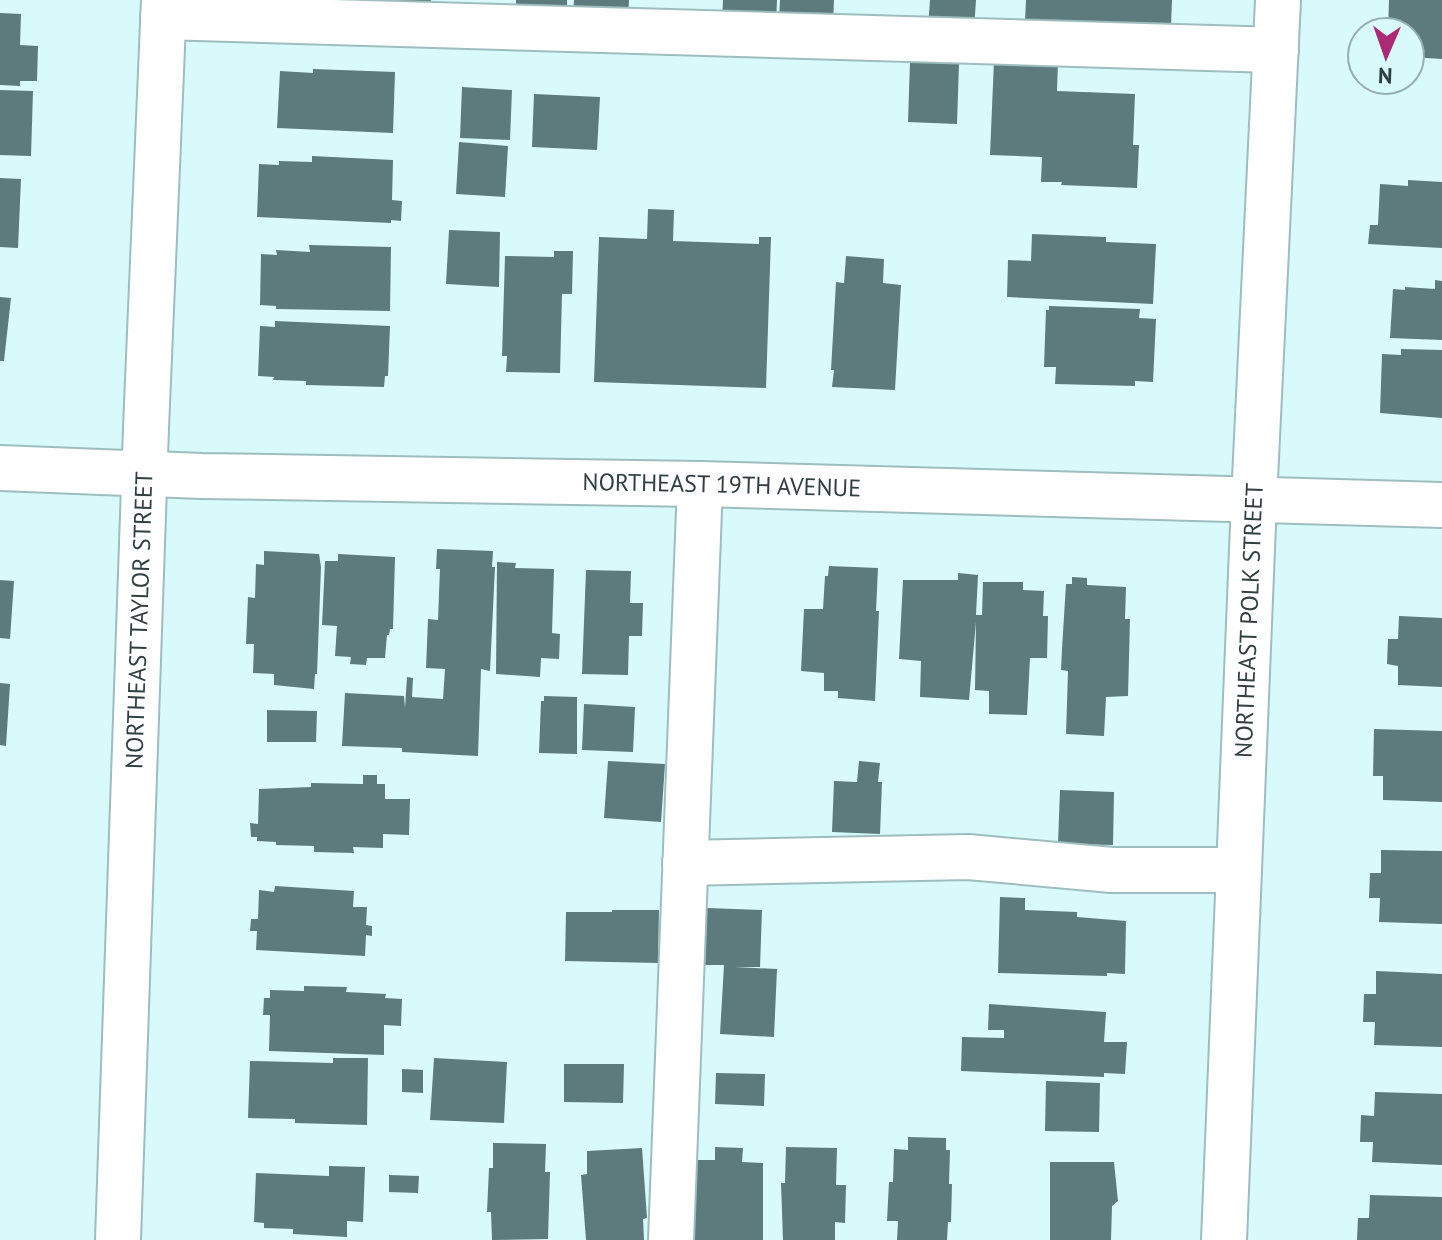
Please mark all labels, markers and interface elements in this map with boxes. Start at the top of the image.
north arrow [1346,16,1426,96]
text: N [1378,62,1393,90]
street label: NORTHEAST 19TH AVENUE [582,466,862,504]
street label: NORTHEAST TAYLOR STREET [118,471,159,770]
street label: NORTHEAST POLK STREET [1228,482,1270,758]

